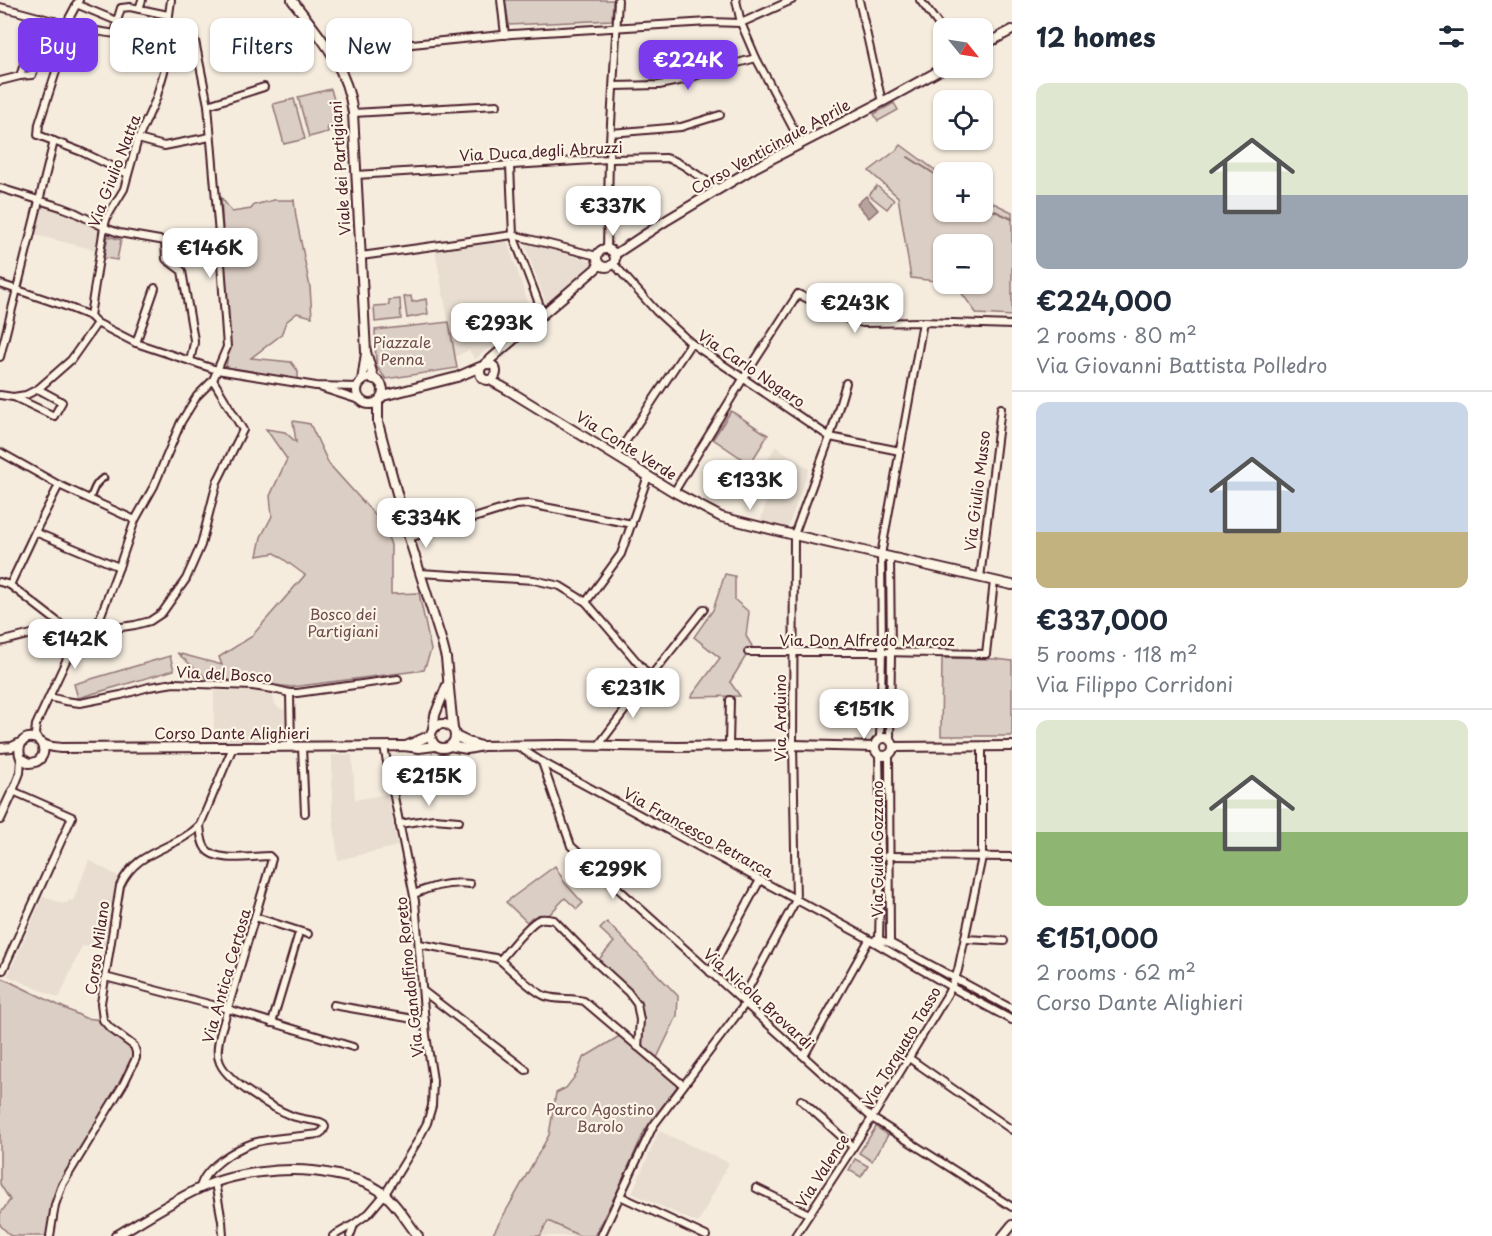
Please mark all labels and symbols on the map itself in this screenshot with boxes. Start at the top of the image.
north arrow [933,18,993,78]
pin: €224K [646,40,730,91]
street label: Corso Venticinque Aprile [687,92,854,199]
street label: Viale dei Partigiani [323,100,356,236]
street label: Via Giulio Natta [82,111,146,230]
street label: Via Duca degli Abruzzi [459,135,623,166]
pin: €337K [571,186,655,237]
pin: €146K [168,228,252,279]
pin: €243K [813,283,897,334]
pin: €293K [457,303,541,354]
street label: Via Carlo Nogaro [693,323,810,412]
park label: Piazzale Penna [373,330,431,370]
street label: Via Conte Verde [572,404,682,485]
street label: Via Giulio Musso [958,429,995,553]
pin: €133K [708,460,792,511]
pin: €334K [384,498,468,549]
park label: Bosco dei Partigiani [307,602,379,642]
pin: €142K [33,619,117,670]
street label: Via Don Alfredo Marcoz [779,628,955,651]
street label: Via del Bosco [176,660,273,687]
pin: €231K [591,668,675,719]
street label: Via Arduino [768,674,791,762]
pin: €151K [822,689,906,740]
street label: Corso Dante Alighieri [154,721,310,744]
pin: €215K [387,756,471,807]
street label: Via Francesco Petrarca [620,781,778,883]
street label: Via Guido Gozzano [865,781,888,917]
pin: €299K [571,849,655,900]
street label: Via Gandolfino Roreto [389,896,428,1059]
street label: Corso Milano [79,899,114,996]
street label: Via Antica Certosa [195,905,256,1046]
street label: Via Nicola Brovardi [699,942,819,1054]
street label: Via Torquato Tasso [856,981,946,1111]
park label: Parco Agostino Barolo [546,1097,654,1137]
street label: Via Valence [789,1129,854,1212]

